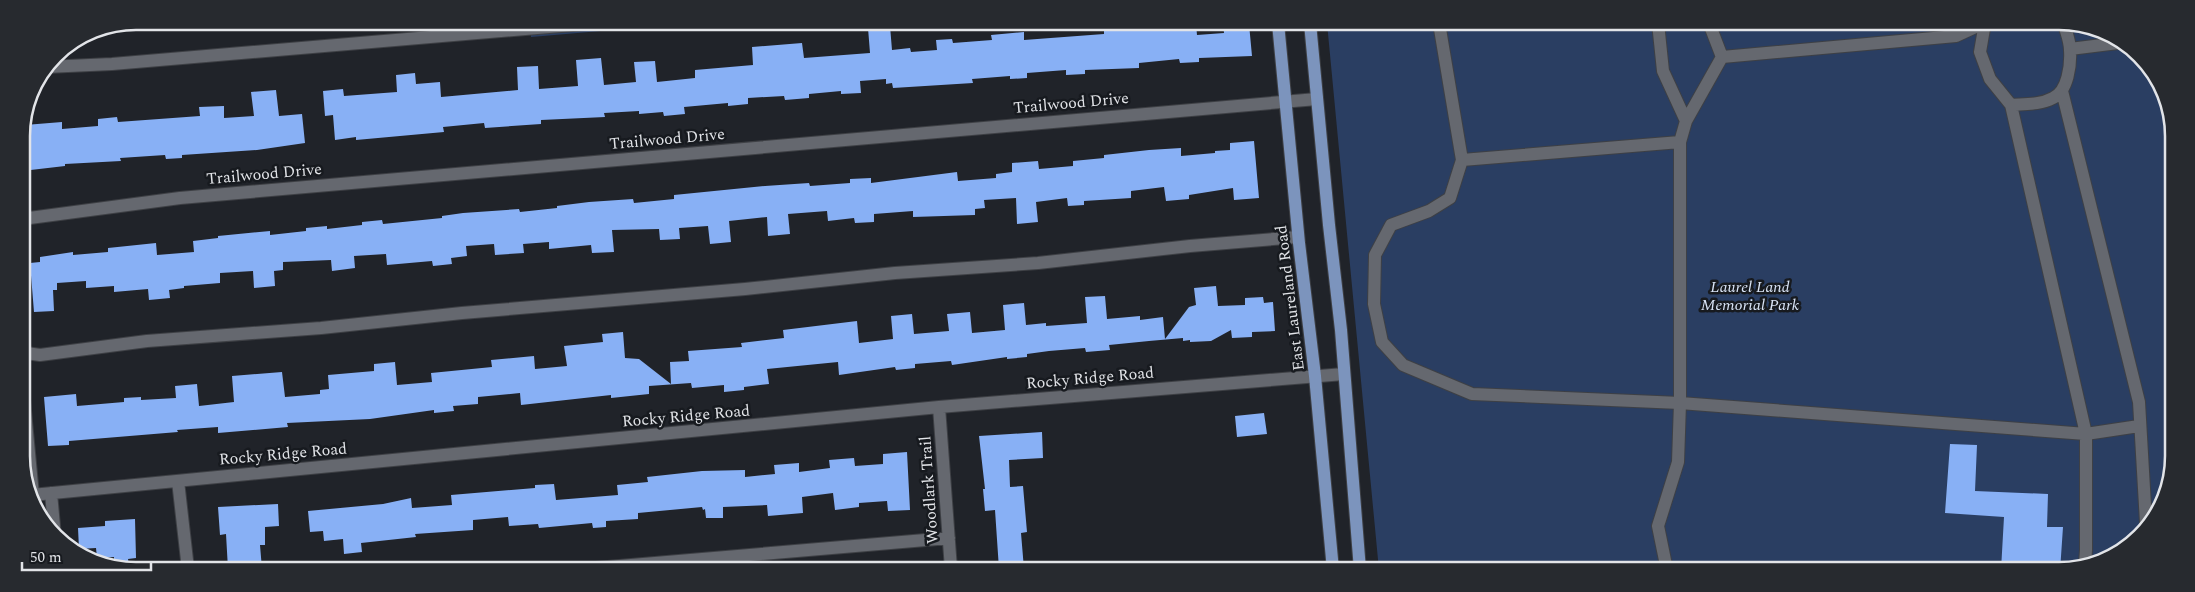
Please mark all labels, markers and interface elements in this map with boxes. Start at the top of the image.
street label: Trailwood Drive [1012,86,1130,120]
street label: Trailwood Drive [608,122,726,156]
street label: Trailwood Drive [205,157,323,191]
street label: East Laureland Road [1269,224,1311,372]
park label: Laurel Land Memorial Park [1701,275,1800,317]
street label: Rocky Ridge Road [1025,360,1155,396]
street label: Rocky Ridge Road [621,398,751,434]
street label: Woodlark Trail [913,435,945,545]
street label: Rocky Ridge Road [218,436,348,472]
scale bar [22,540,151,572]
text: 50 m [30,546,62,569]

